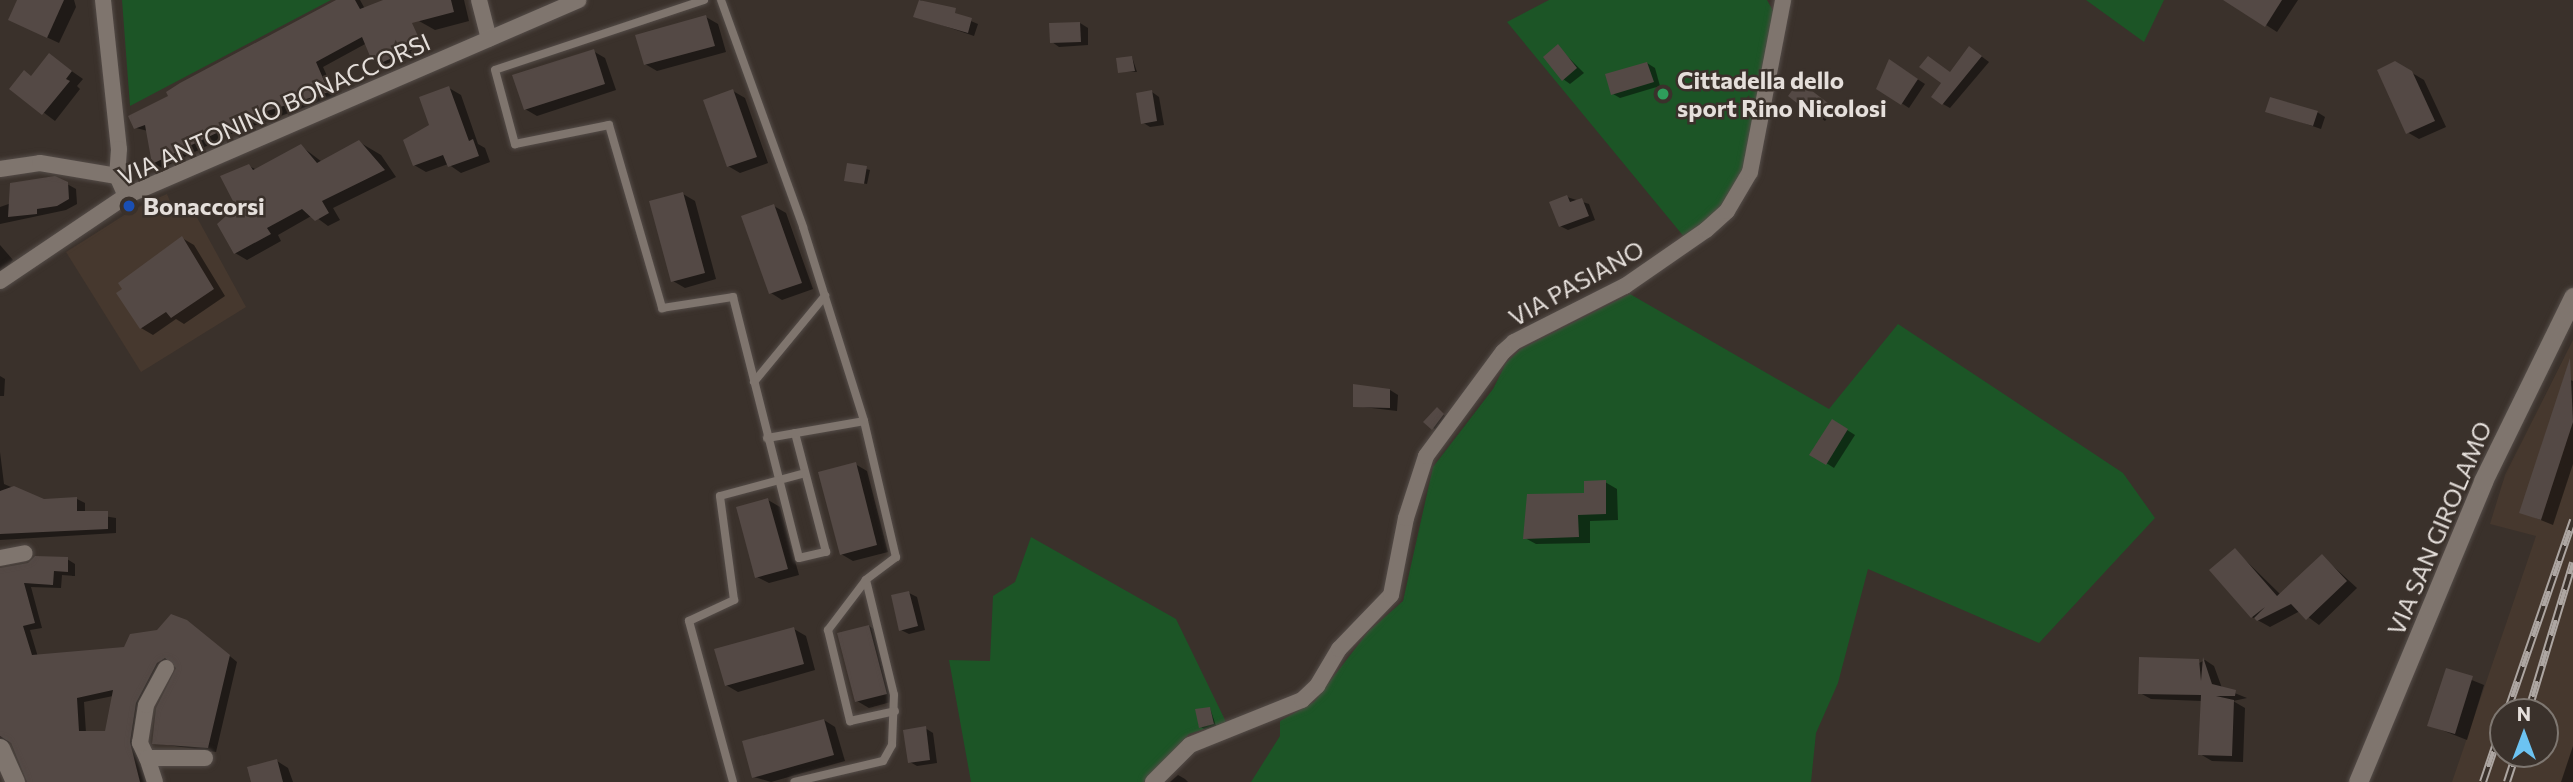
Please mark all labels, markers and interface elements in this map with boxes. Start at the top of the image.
street label: VIA ANTONINO BONACCORSI [113,27,435,191]
place label: Cittadella dello sport Rino Nicolosi [1677,66,1887,122]
marker: Cittadella dello sport Rino Nicolosi [1655,86,1671,102]
place label: Bonaccorsi [143,192,265,220]
marker: Bonaccorsi [121,198,137,214]
street label: VIA PASIANO [1504,234,1648,332]
street label: VIA SAN GIROLAMO [2381,417,2497,639]
north arrow [2489,698,2559,768]
text: N [2517,702,2531,725]

